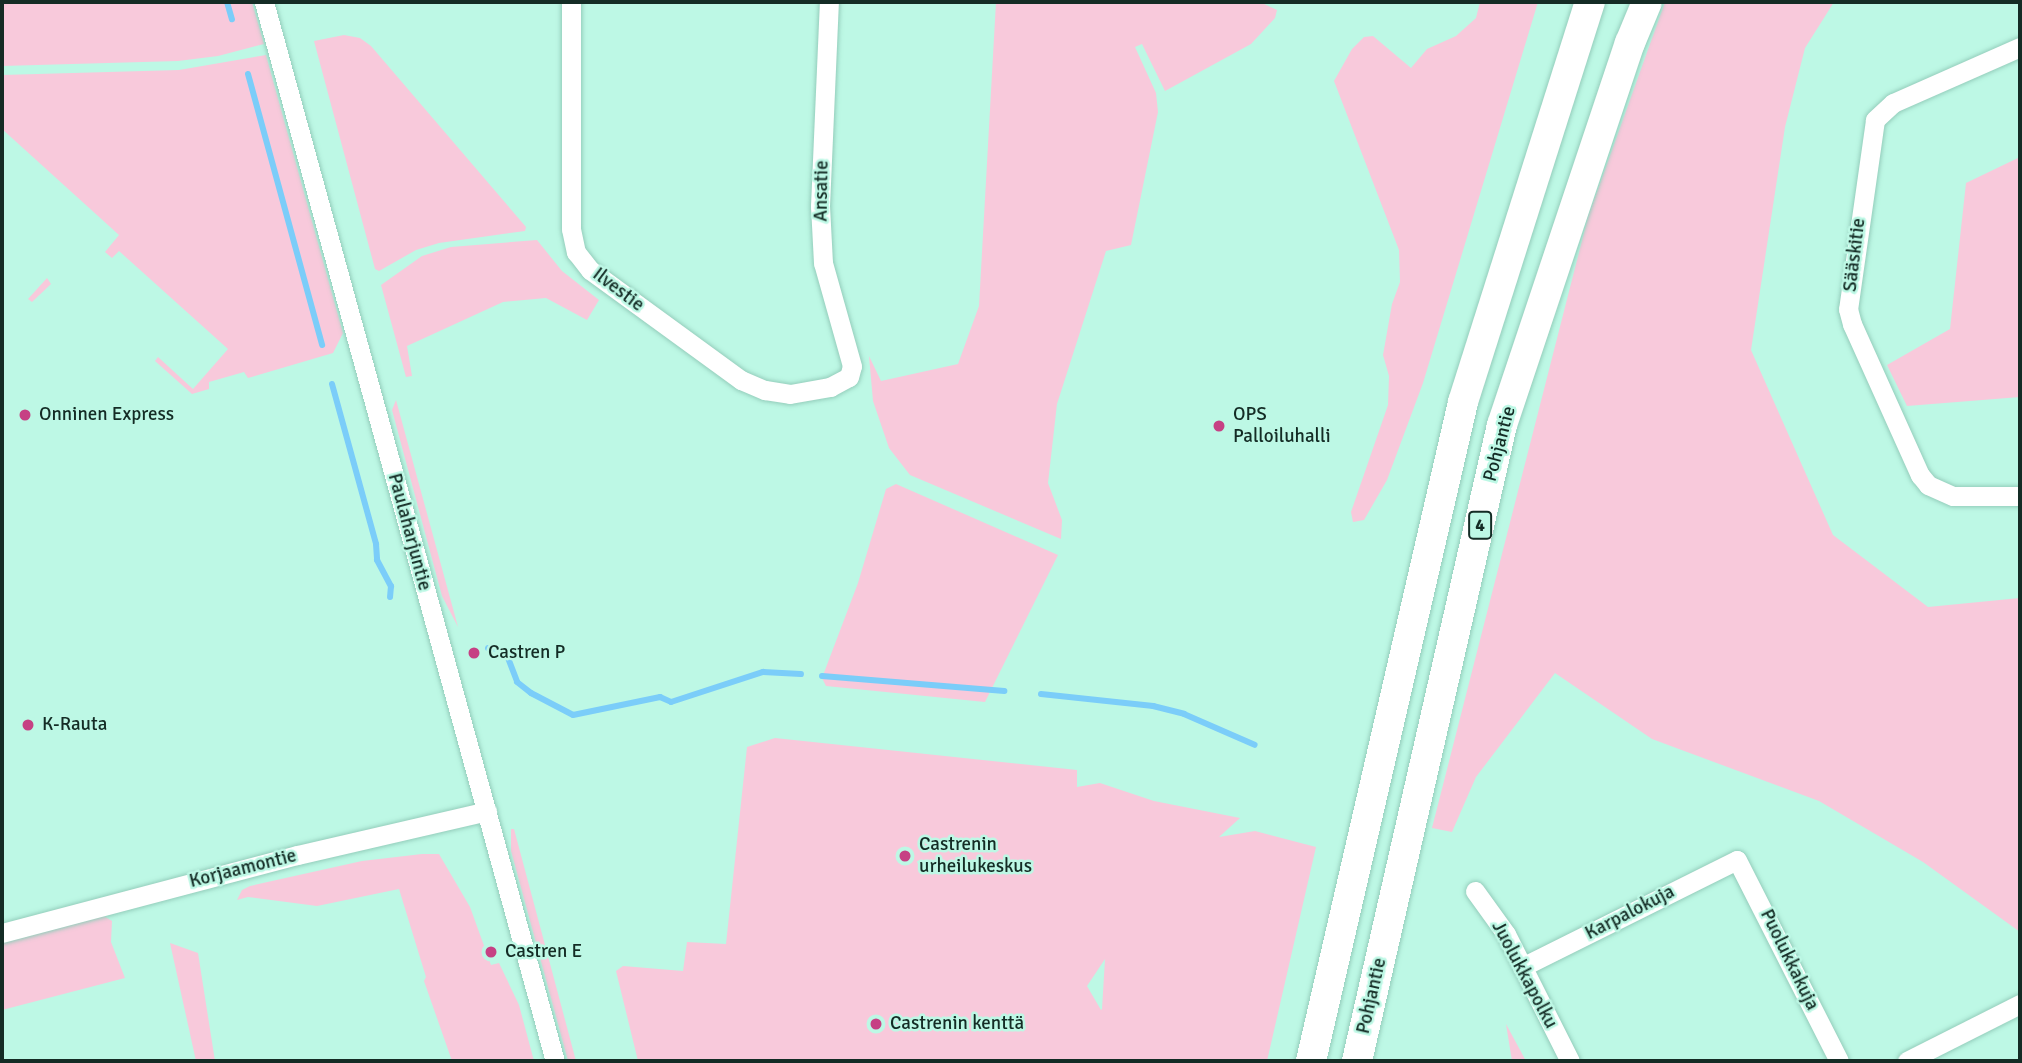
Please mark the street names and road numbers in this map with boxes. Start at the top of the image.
street label: Ansatie [810,160,834,222]
street label: Sääskitie [1839,217,1871,293]
street label: Ilvestie [588,263,648,317]
street label: Pohjantie [1479,404,1521,484]
street label: Paulaharjuntie [382,471,436,593]
road number: 4 [1468,510,1492,540]
street label: Korjaamontie [187,845,299,893]
street label: Karpalokuja [1581,881,1679,945]
street label: Puolukkakuja [1755,906,1823,1014]
street label: Juolukkapolku [1486,917,1562,1033]
street label: Pohjantie [1352,956,1392,1036]

